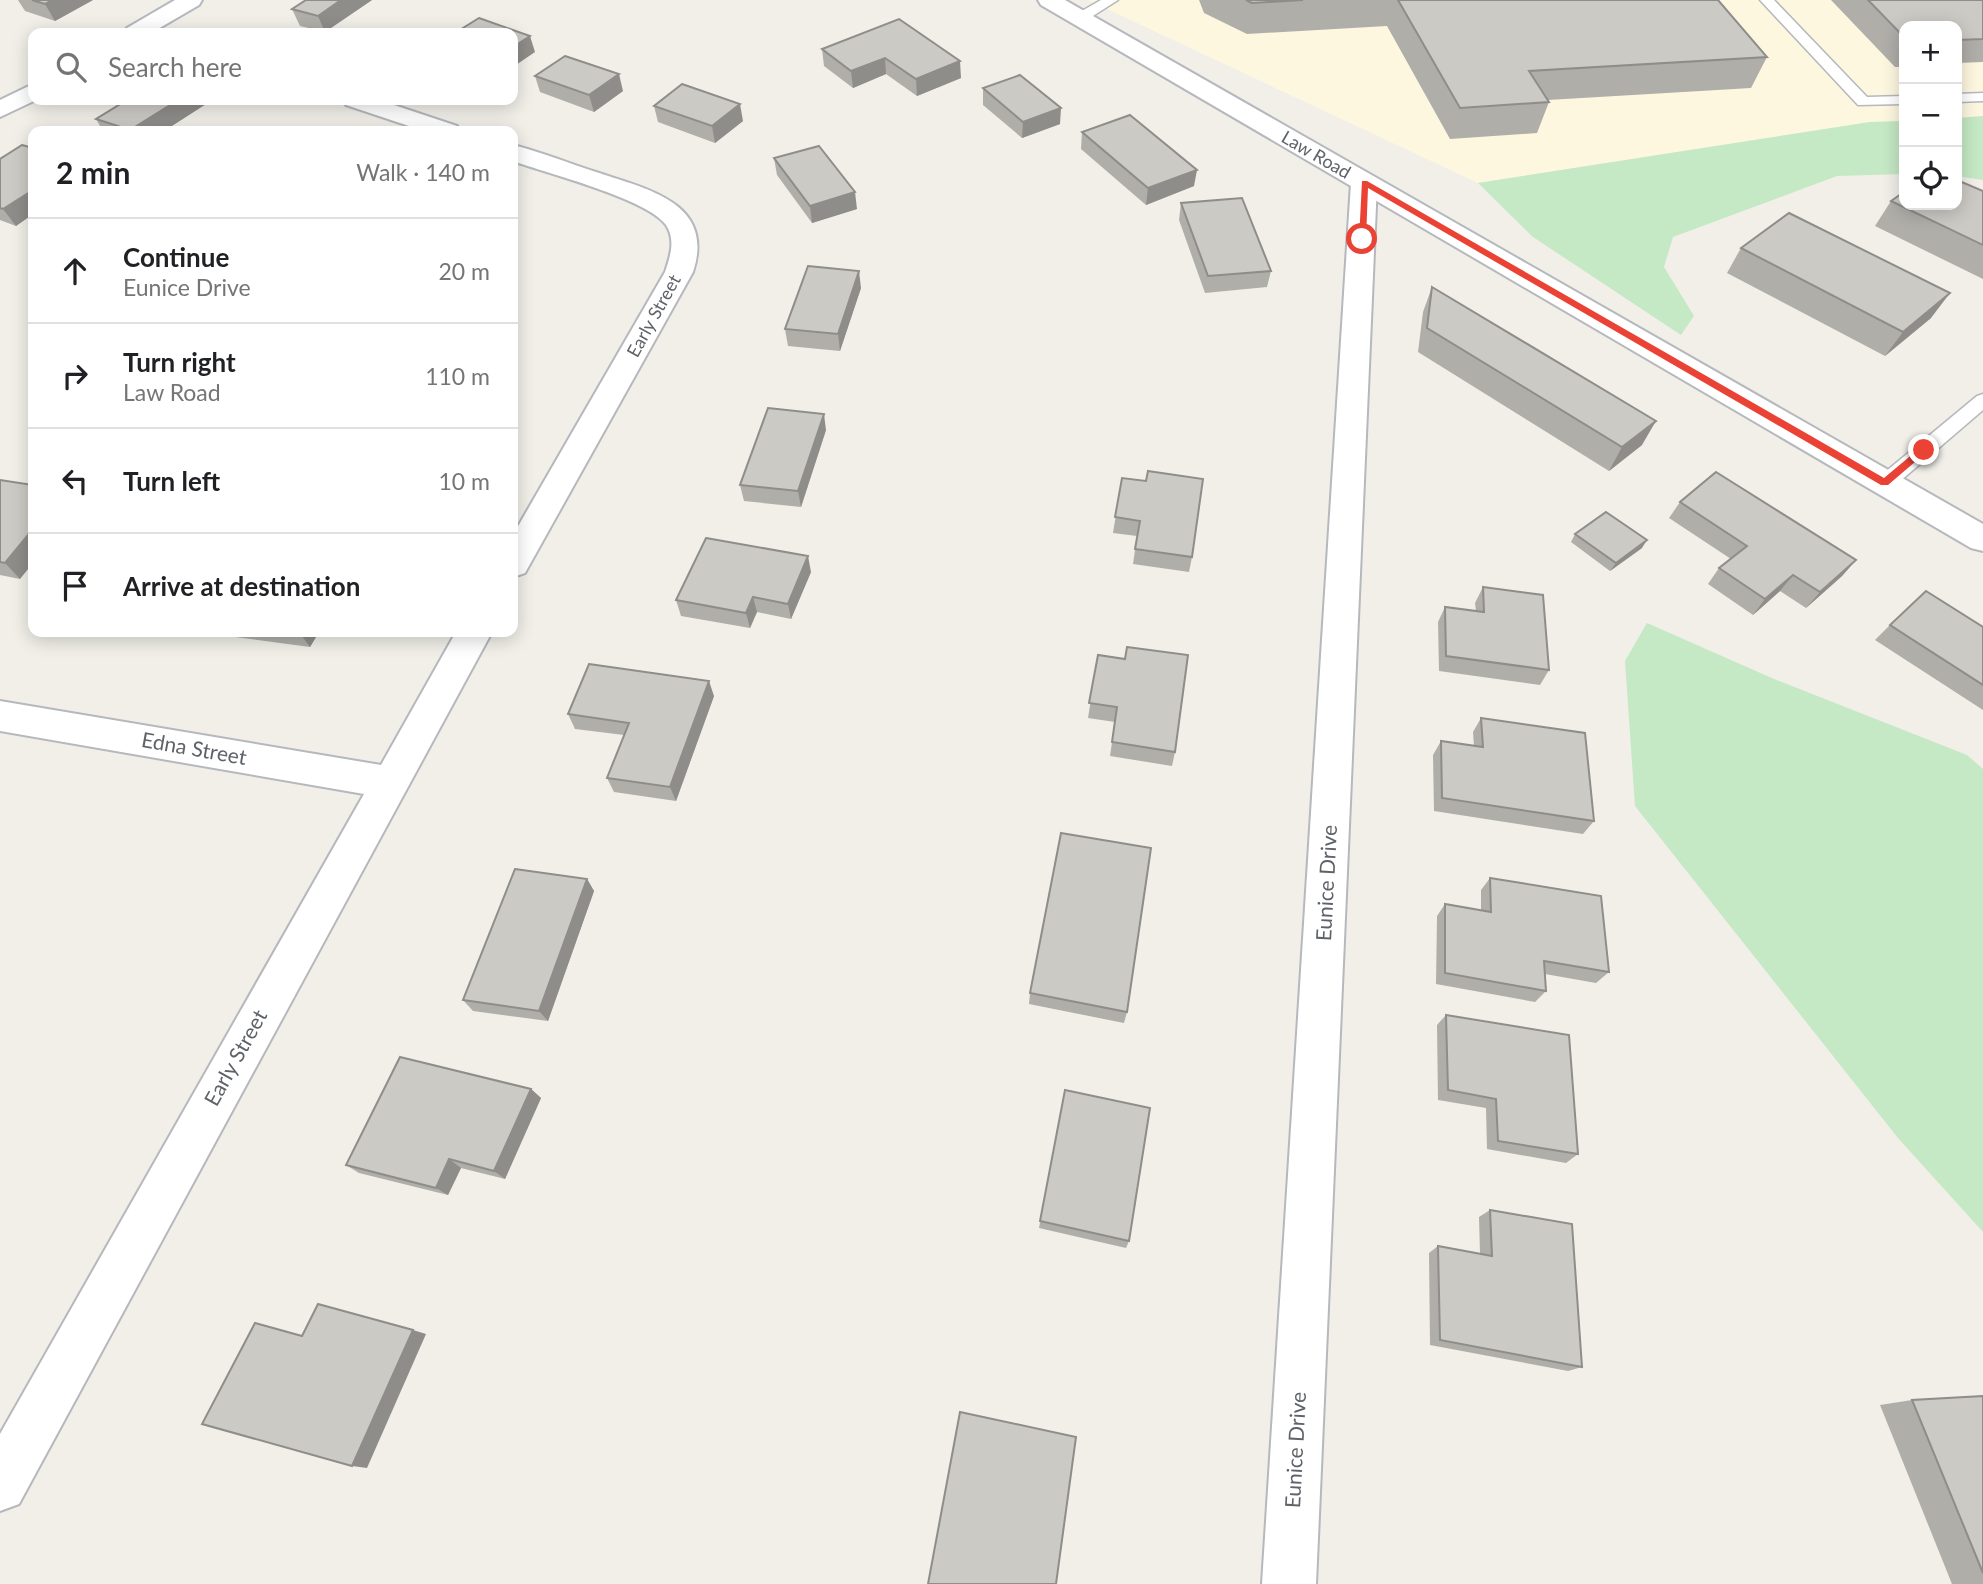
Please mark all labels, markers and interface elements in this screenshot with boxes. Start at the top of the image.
map controls [1899,21,1962,210]
button: + [1899,21,1962,84]
search box [28,28,518,105]
icon: search [52,48,90,86]
text: Search here [108,51,242,83]
button: − [1899,84,1962,147]
street label: Law Road [1278,125,1355,183]
button: locate [1899,147,1962,210]
text: 2 min [56,154,130,190]
text: Walk · 140 m [356,158,490,186]
route start [1346,223,1377,254]
text: Continue [123,241,229,273]
icon: ahead [56,252,94,290]
text: 20 m [439,257,490,285]
street label: Early Street [621,270,685,361]
text: Eunice Drive [123,273,251,301]
text: Turn right [123,346,236,378]
icon: right [56,357,94,395]
text: 110 m [425,362,490,390]
text: Law Road [123,378,221,406]
route end [1908,434,1939,465]
icon: left [56,462,94,500]
text: Turn left [123,465,220,497]
text: 10 m [439,467,490,495]
icon: arrive [56,567,94,605]
text: Arrive at destination [123,570,360,602]
street label: Edna Street [140,726,249,769]
street label: Eunice Drive [1310,824,1341,942]
street label: Early Street [198,1004,272,1110]
street label: Eunice Drive [1279,1391,1310,1509]

